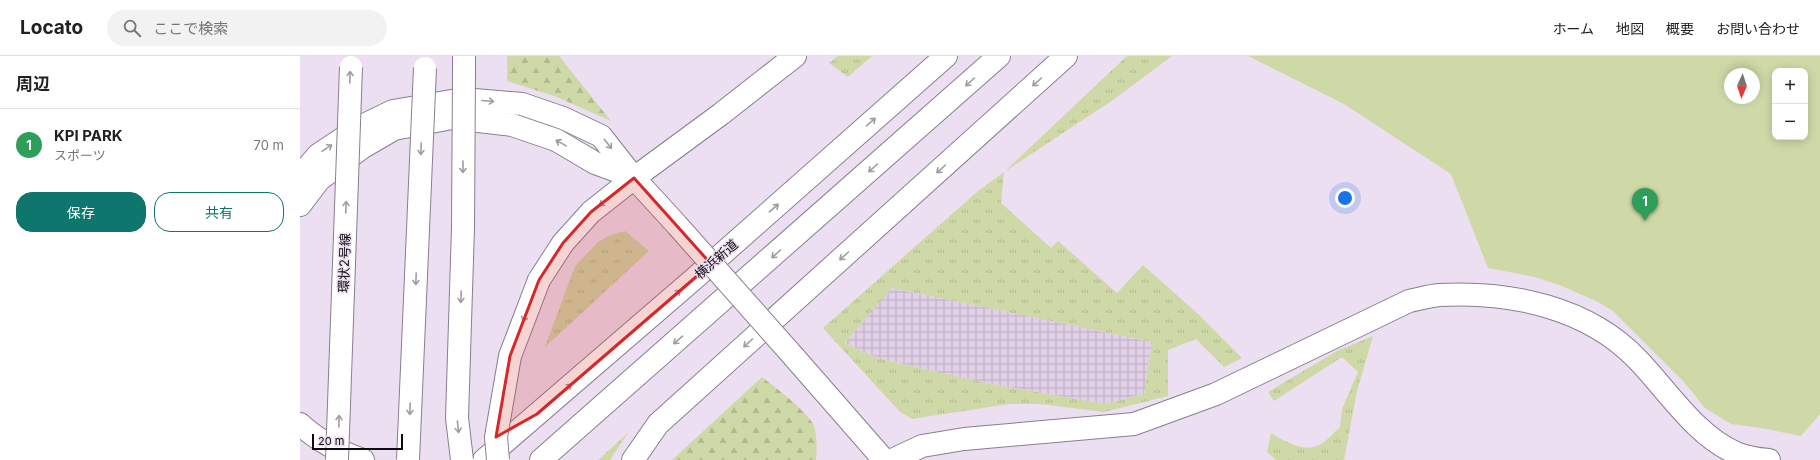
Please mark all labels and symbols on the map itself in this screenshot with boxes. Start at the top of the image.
north arrow [1724,68,1760,104]
one-way arrow [347,71,354,84]
one-way arrow [965,77,975,87]
one-way arrow [1033,77,1043,86]
one-way arrow [481,98,494,105]
one-way arrow [866,117,876,127]
one-way arrow [555,139,567,147]
one-way arrow [604,139,612,150]
one-way arrow [417,142,425,155]
one-way arrow [322,144,333,152]
one-way arrow [460,160,467,173]
one-way arrow [868,163,878,173]
one-way arrow [936,164,946,174]
your location [1335,188,1355,208]
pin: 1 [1632,188,1658,221]
one-way arrow [598,198,609,207]
one-way arrow [342,201,350,214]
one-way arrow [768,204,778,213]
street label: 環状2号線 [335,233,353,293]
street label: 横浜新道 [691,236,741,282]
one-way arrow [770,250,781,259]
one-way arrow [840,251,850,260]
one-way arrow [412,272,419,285]
one-way arrow [671,289,681,299]
one-way arrow [457,290,465,303]
one-way arrow [520,310,528,322]
one-way arrow [673,336,683,345]
one-way arrow [743,339,753,348]
one-way arrow [562,383,572,393]
one-way arrow [406,402,414,415]
one-way arrow [335,415,342,428]
one-way arrow [455,420,462,433]
scale bar [312,432,403,451]

